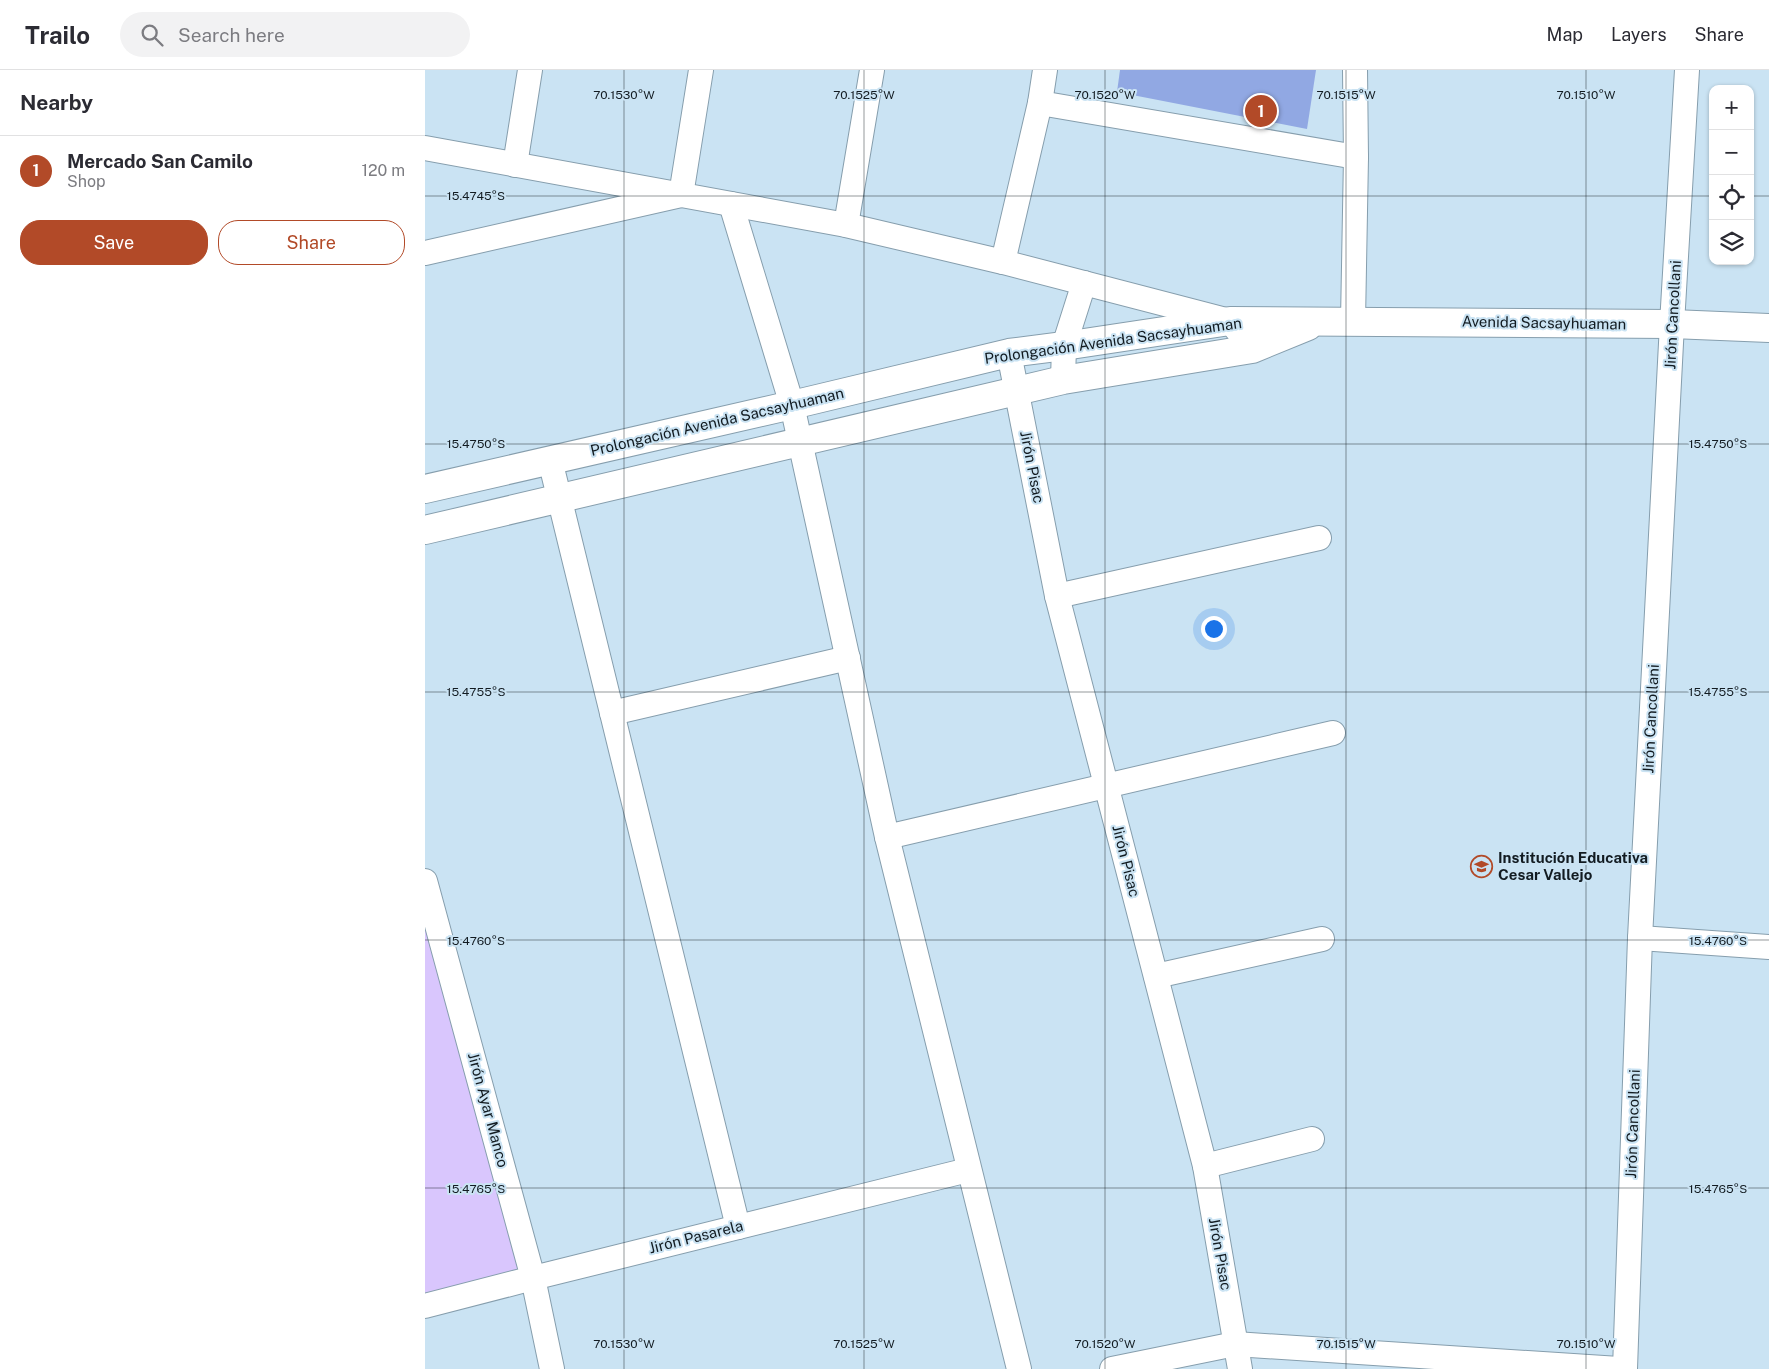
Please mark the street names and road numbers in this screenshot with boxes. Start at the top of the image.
street label: Jirón Cancollani [1661,260,1684,370]
street label: Avenida Sacsayhuaman [1462,313,1626,332]
street label: Prolongación Avenida Sacsayhuaman [983,314,1243,367]
street label: Prolongación Avenida Sacsayhuaman [589,384,845,459]
street label: Jirón Pisac [1017,429,1048,505]
street label: Jirón Cancollani [1639,664,1662,774]
street label: Jirón Pisac [1109,823,1144,899]
street label: Jirón Ayar Manco [465,1051,512,1169]
street label: Jirón Cancollani [1622,1069,1643,1179]
street label: Jirón Pisac [1206,1216,1235,1292]
street label: Jirón Pasarela [647,1217,745,1256]

